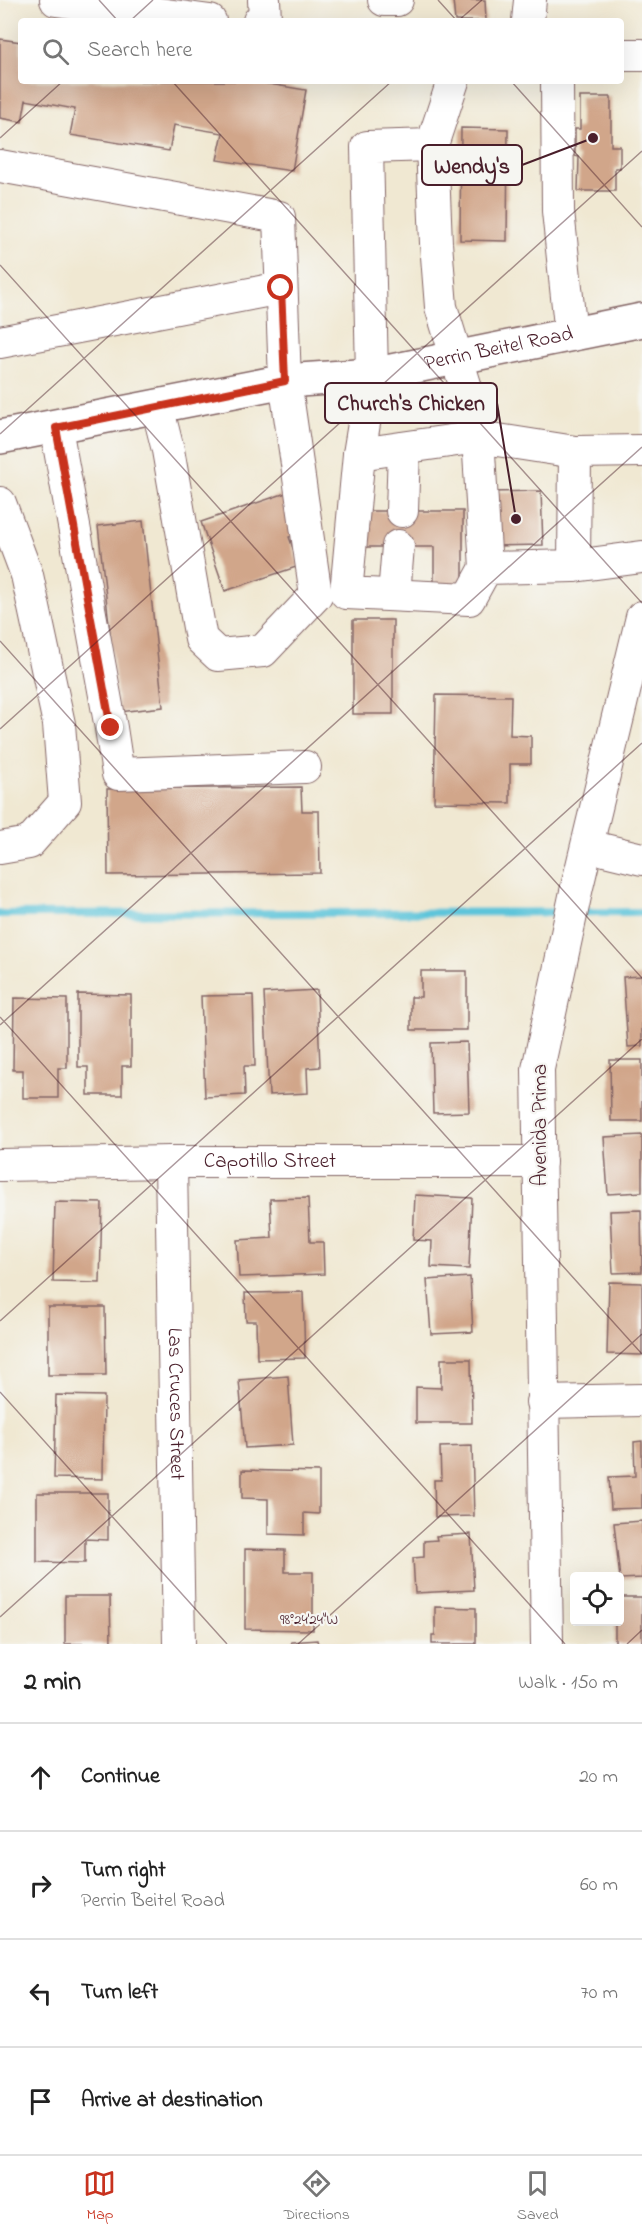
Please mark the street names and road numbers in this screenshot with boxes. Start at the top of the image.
street label: Perrin Beitel Road [422,319,576,379]
street label: Avenida Prima [526,1064,556,1186]
street label: Capotillo Street [204,1147,336,1177]
street label: Las Cruces Street [159,1327,191,1481]

